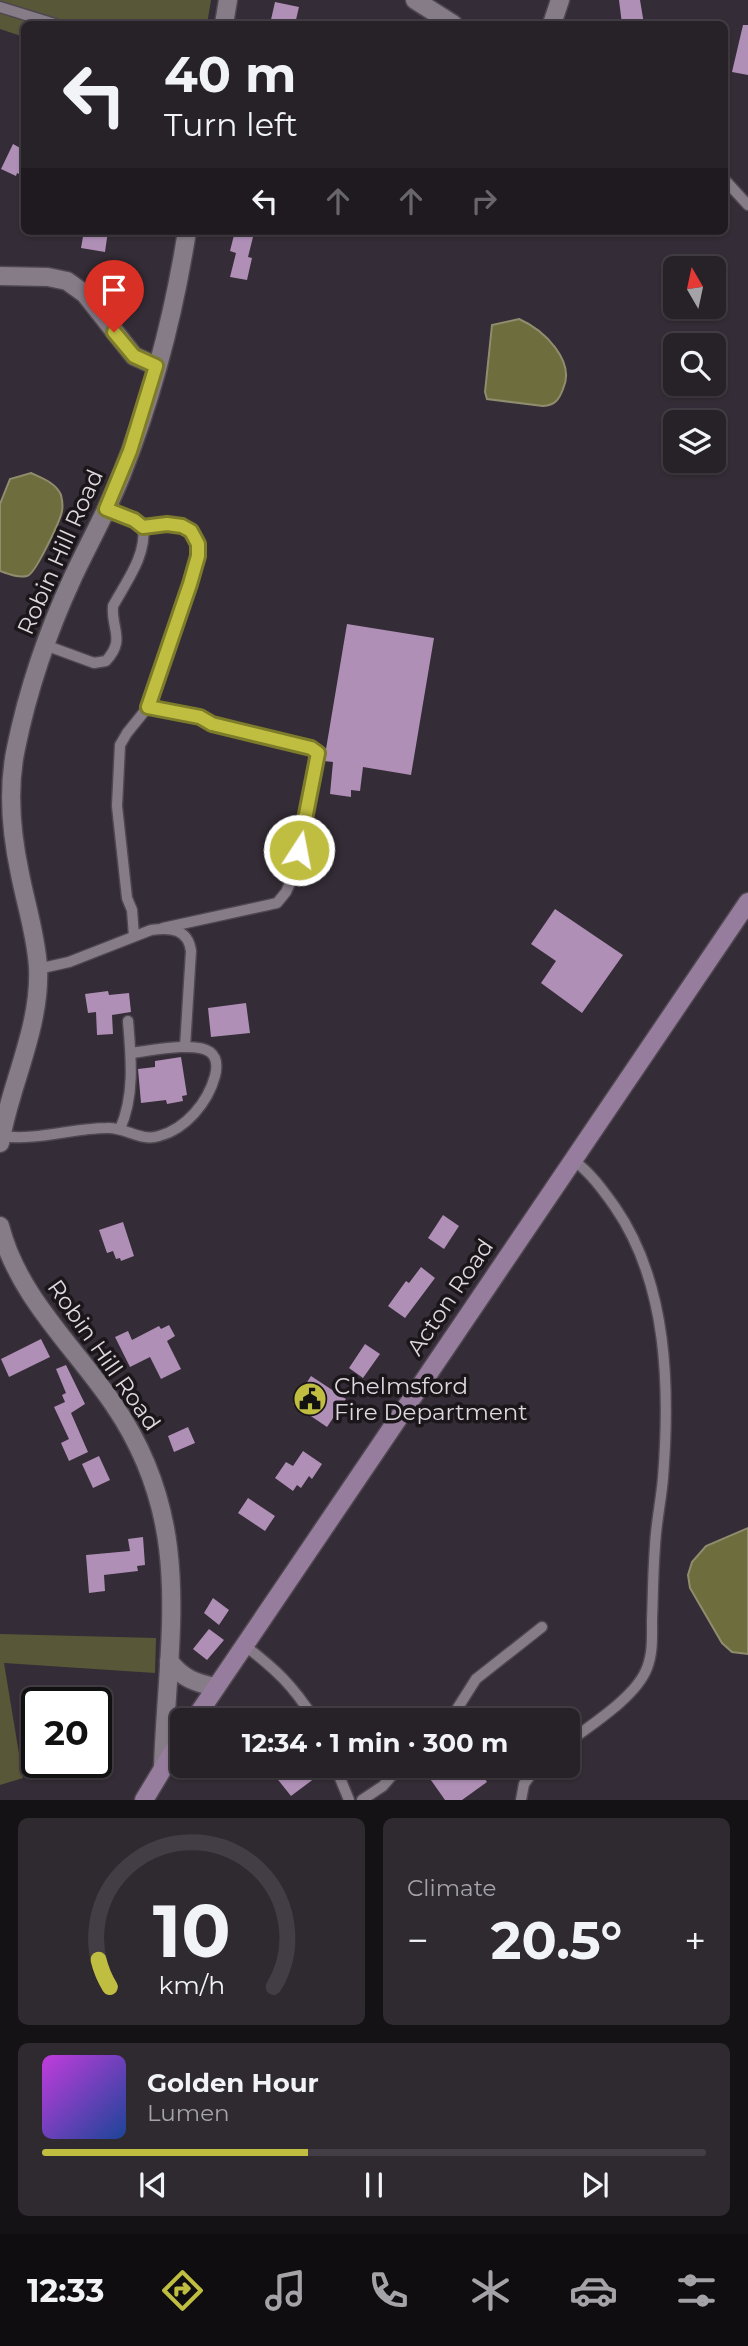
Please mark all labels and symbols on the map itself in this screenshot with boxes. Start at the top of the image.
north arrow [663,256,726,318]
pin [84,260,144,332]
street label: Robin Hill Road [11,465,109,639]
position arrow [262,813,336,887]
street label: Acton Road [401,1233,499,1361]
street label: Robin Hill Road [42,1274,166,1436]
place label: Chelmsford Fire Department [334,1372,528,1426]
public building icon: Chelmsford Fire Department [291,1380,329,1418]
speed limit sign: 20 [21,1687,112,1778]

